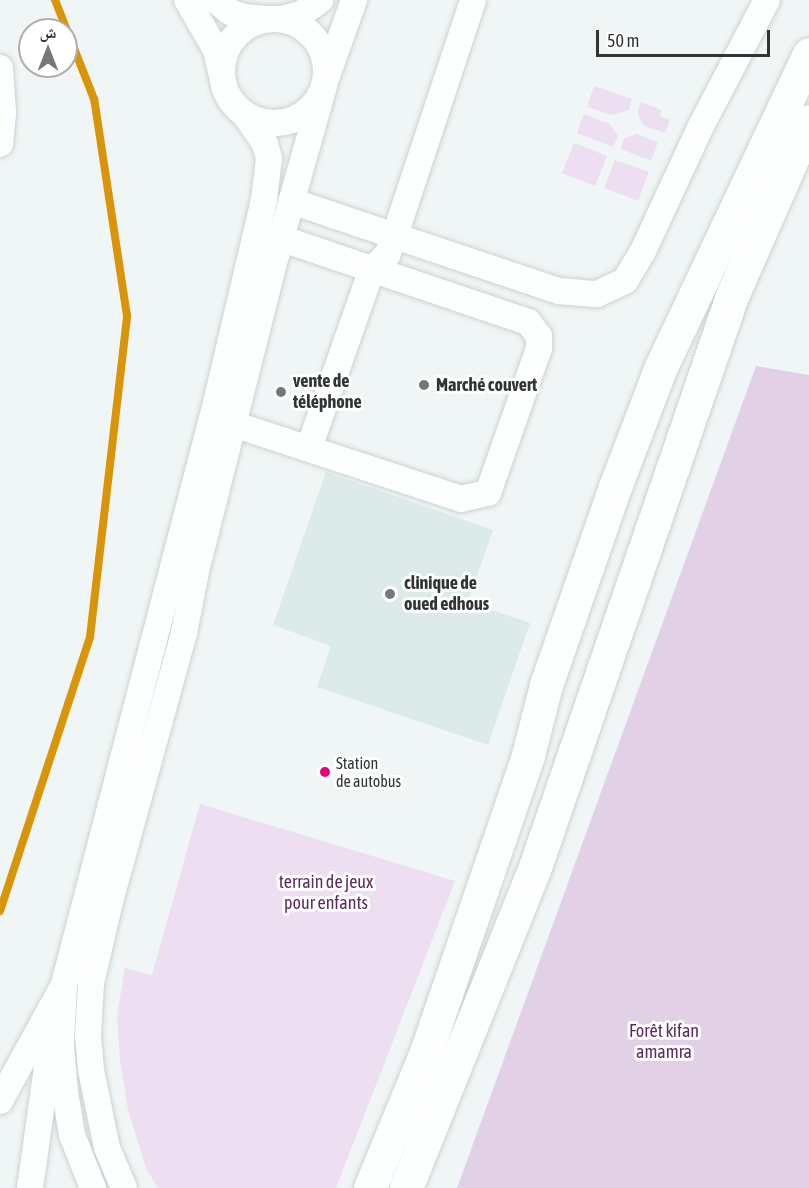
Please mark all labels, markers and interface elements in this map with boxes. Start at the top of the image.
north arrow [18,18,78,78]
scale bar [599,18,773,56]
text: ش [40,23,56,41]
text: 50 m [607,30,639,51]
place label: vente de téléphone [293,371,362,413]
place label: Marché couvert [436,374,537,396]
marker: Marché couvert [417,378,431,392]
marker: vente de téléphone [274,385,288,399]
place label: clinique de oued edhous [404,573,489,616]
marker: clinique de oued edhous [381,585,399,603]
place label: Station de autobus [336,753,401,791]
marker: Station de autobus [319,766,331,778]
park label: terrain de jeux pour enfants [279,872,373,914]
park label: Forêt kifan amamra [629,1021,699,1064]

